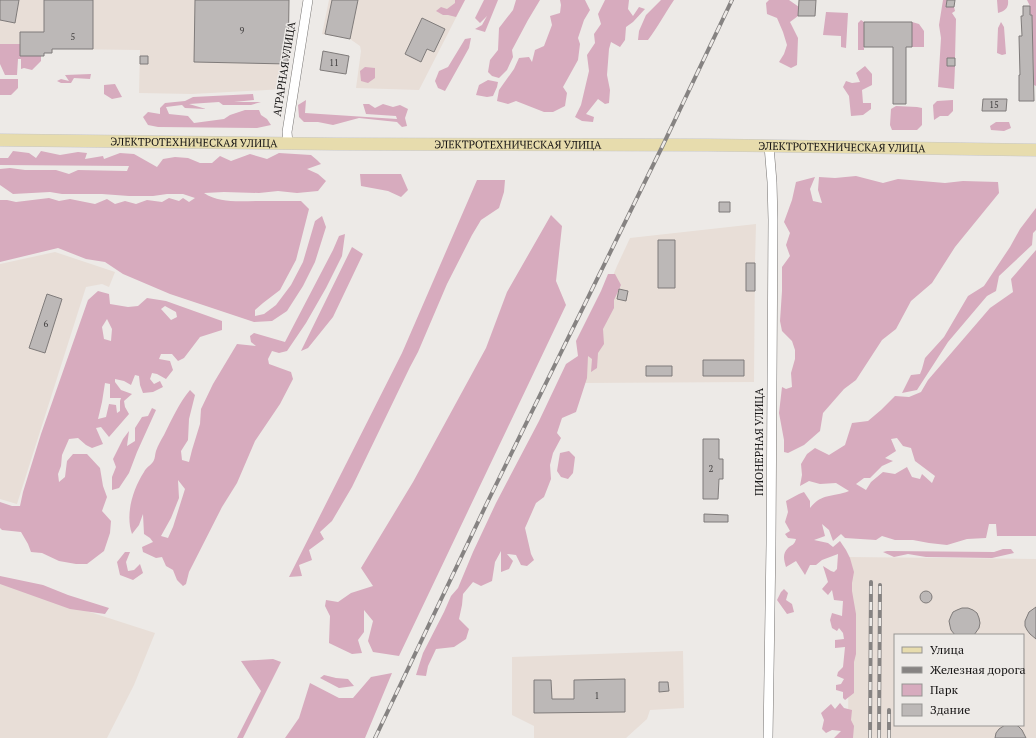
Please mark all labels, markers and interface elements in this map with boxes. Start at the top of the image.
street label: АГРАРНАЯ УЛИЦА [270,20,298,117]
house number: 9 [240,25,245,37]
house number: 5 [71,31,76,43]
house number: 11 [329,57,339,69]
house number: 15 [989,99,999,111]
street label: ЭЛЕКТРОТЕХНИЧЕСКАЯ УЛИЦА [110,134,278,150]
street label: ЭЛЕКТРОТЕХНИЧЕСКАЯ УЛИЦА [434,137,602,152]
street label: ЭЛЕКТРОТЕХНИЧЕСКАЯ УЛИЦА [758,139,926,155]
house number: 6 [44,318,49,330]
street label: ПИОНЕРНАЯ УЛИЦА [752,388,766,496]
house number: 2 [709,463,714,475]
legend [894,634,1024,726]
text: Улица [930,642,964,657]
text: Железная дорога [930,662,1026,677]
text: Парк [930,682,958,697]
house number: 1 [595,690,599,702]
text: Здание [930,702,970,717]

